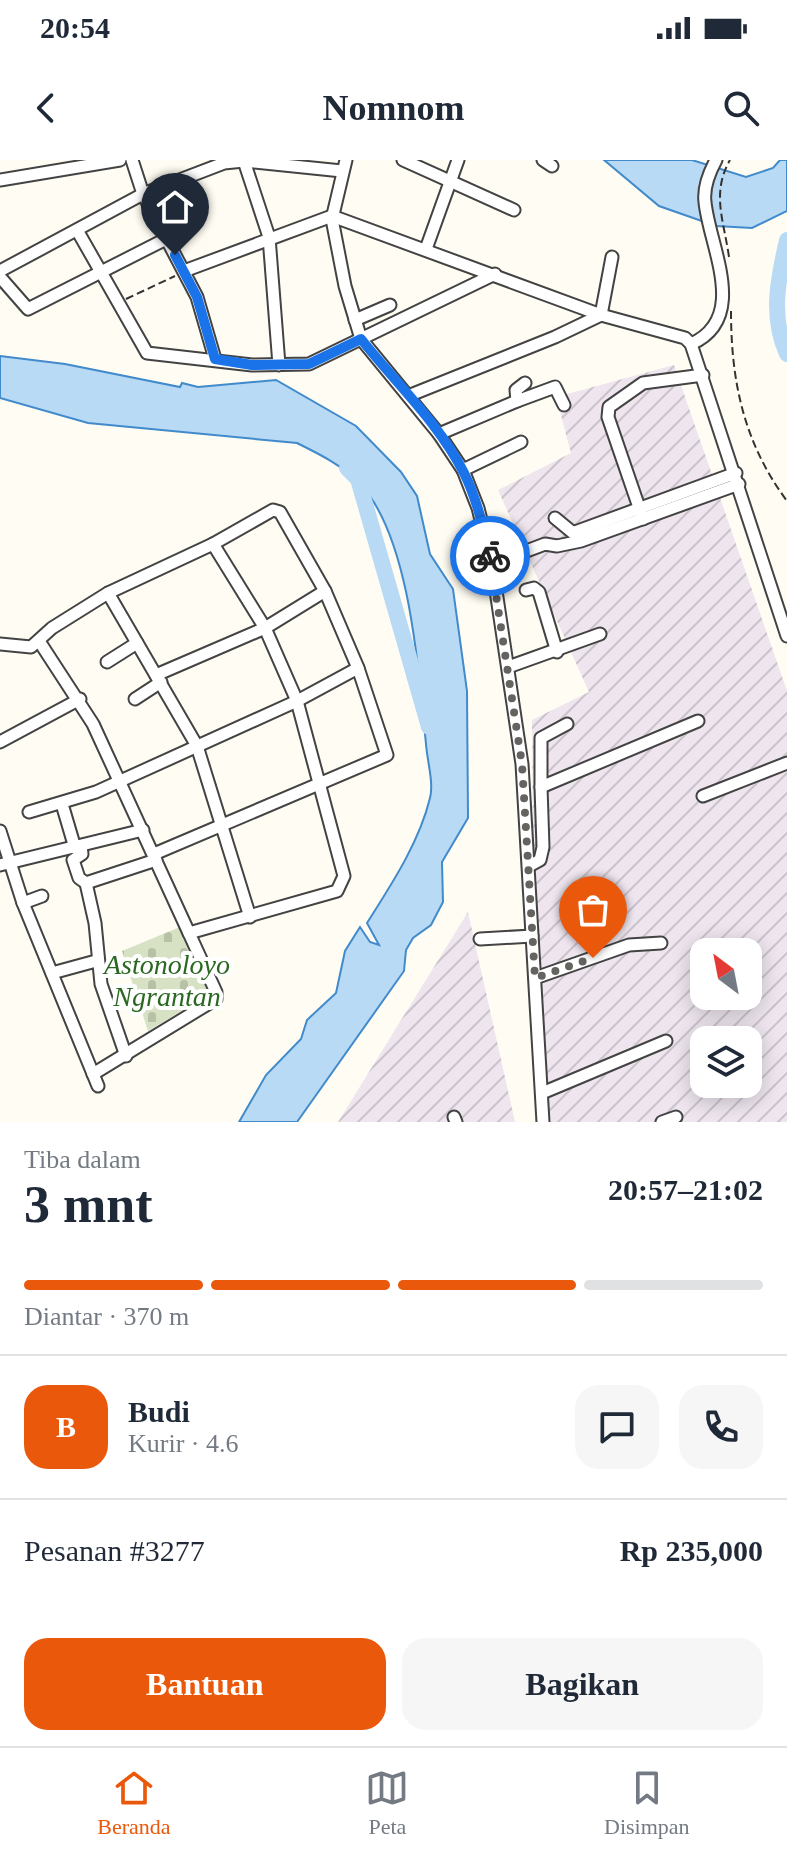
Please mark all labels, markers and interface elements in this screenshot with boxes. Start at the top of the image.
text: 20:54 [40,11,110,44]
icon: back [24,86,68,130]
icon: search [719,86,763,130]
text: Nomnom [323,88,465,128]
pin [141,173,209,255]
icon: home [153,185,197,229]
courier [450,516,530,596]
icon: bike [468,534,512,578]
pin [559,876,627,958]
icon: bag [571,888,615,932]
north arrow [690,938,762,1010]
map controls [690,938,762,1098]
park label: Astonoloyo Ngrantan [102,949,230,1012]
button: layers [690,1026,762,1098]
text: Tiba dalam [24,1145,141,1174]
text: 20:57–21:02 [608,1173,763,1206]
text: 3 mnt [24,1176,153,1233]
text: Diantar · 370 m [24,1302,189,1331]
button: chat [575,1385,659,1469]
button: phone [679,1385,763,1469]
text: Budi [128,1395,190,1428]
text: B [56,1410,76,1443]
text: Kurir · 4.6 [128,1429,238,1458]
text: Pesanan #3277 [24,1534,205,1567]
text: Rp 235,000 [620,1534,763,1567]
button: Bantuan [24,1638,386,1730]
button: Bagikan [402,1638,763,1730]
tab: Beranda [97,1766,171,1840]
tab: Peta [365,1766,409,1840]
tab: Disimpan [604,1766,690,1840]

